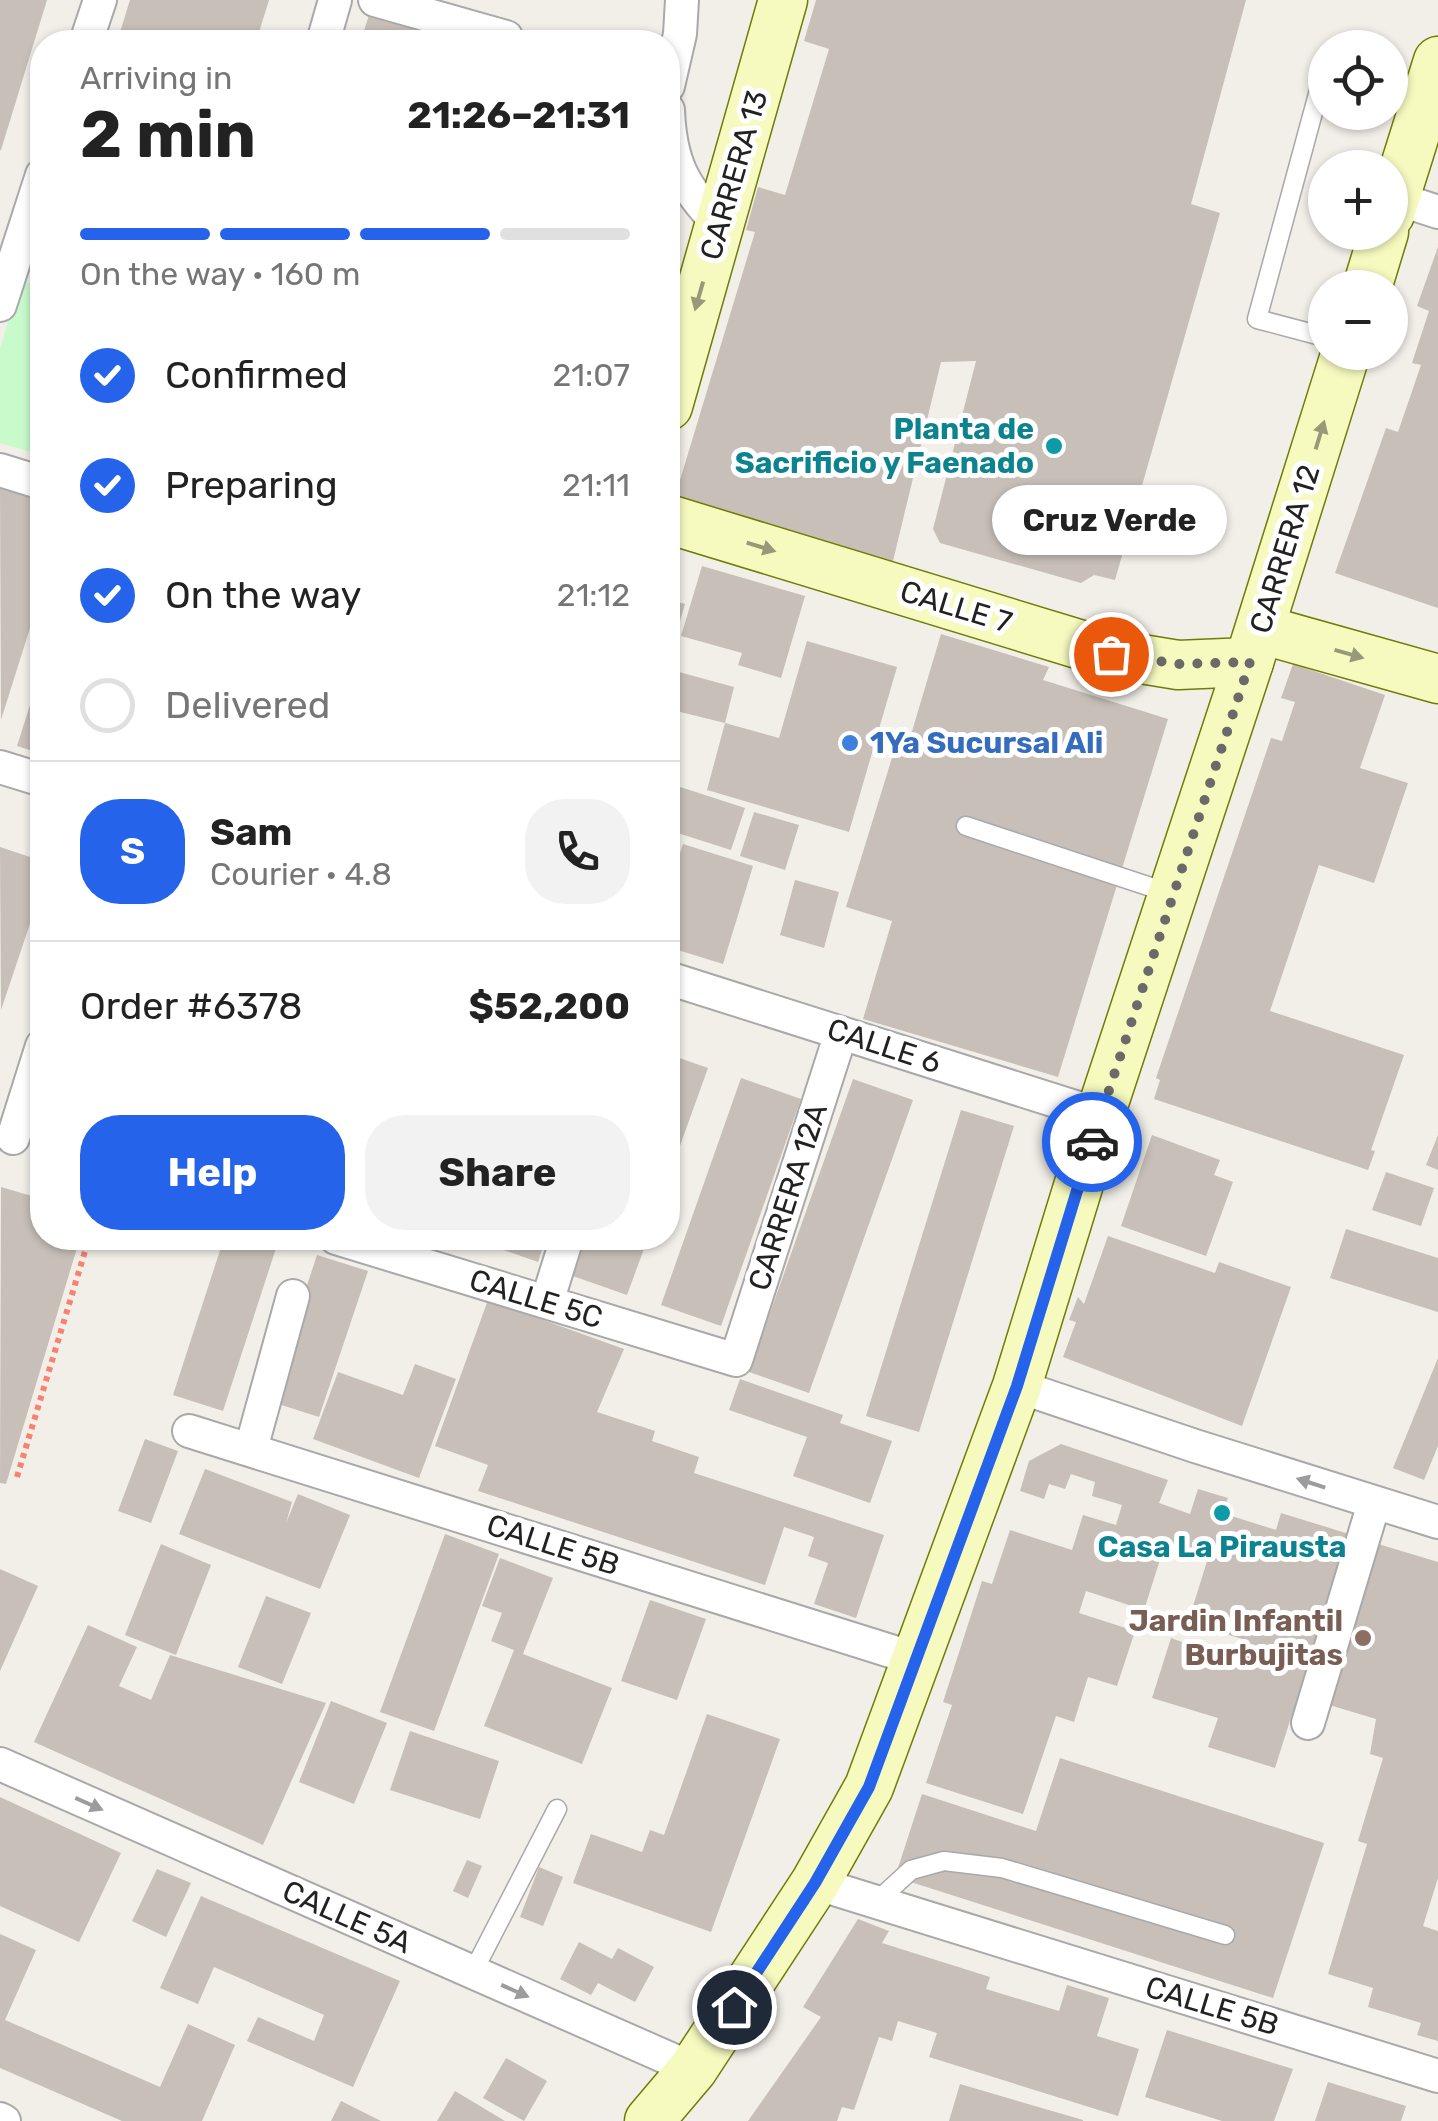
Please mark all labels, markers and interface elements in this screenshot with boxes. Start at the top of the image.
map controls [1308,30,1408,370]
button: locate [1308,30,1408,130]
text: Arriving in [80,59,232,97]
street label: CARRERA 13 [693,86,775,264]
text: 21:26–21:31 [407,92,630,138]
text: 2 min [80,96,256,173]
button: + [1308,150,1408,250]
text: On the way · 160 m [80,255,360,293]
button: − [1308,270,1408,370]
one-way arrow [691,281,706,312]
icon: check [80,348,135,403]
text: Confirmed [165,352,348,398]
text: 21:07 [553,356,630,394]
place label: Planta de Sacrificio y Faenado [735,411,1034,481]
one-way arrow [1314,420,1329,450]
marker: Planta de Sacrificio y Faenado [1043,435,1065,457]
icon: check [80,458,135,513]
street label: CARRERA 12 [1242,460,1328,638]
text: Preparing [165,462,338,508]
text: 21:11 [562,466,630,504]
callout: Cruz Verde [994,484,1228,554]
text: Cruz Verde [1022,501,1197,539]
one-way arrow [746,540,776,555]
icon: check [80,568,135,623]
text: On the way [165,572,361,618]
street label: CALLE 7 [896,573,1016,641]
text: 21:12 [557,576,630,614]
pin [1069,612,1154,697]
icon: bag [1084,627,1139,682]
one-way arrow [1334,647,1365,662]
text: Delivered [165,682,330,728]
place label: 1Ya Sucursal Ali [870,725,1103,761]
marker: 1Ya Sucursal Ali [839,732,861,754]
button: phone [525,799,630,904]
text: Sam [210,809,292,855]
text: S [120,828,145,874]
text: Courier · 4.8 [210,855,392,893]
text: Order #6378 [80,983,302,1029]
text: $52,200 [468,983,630,1029]
street label: CALLE 6 [823,1011,945,1081]
courier [1042,1092,1142,1192]
street label: CARRERA 12A [741,1099,835,1295]
button: Help [80,1115,345,1230]
button: Share [365,1115,630,1230]
icon: car [1065,1115,1120,1170]
street label: CALLE 5C [465,1262,607,1336]
one-way arrow [1296,1475,1326,1490]
marker: Casa La Pirausta [1211,1502,1233,1524]
street label: CALLE 5B [482,1507,624,1583]
place label: Casa La Pirausta [1098,1529,1346,1565]
place label: Jardin Infantil Burbujitas [1129,1603,1343,1673]
marker: Jardin Infantil Burbujitas [1352,1627,1374,1649]
one-way arrow [74,1796,104,1812]
street label: CALLE 5A [277,1873,417,1961]
pin [692,1965,777,2050]
street label: CALLE 5B [1141,1969,1283,2043]
icon: home [707,1980,762,2035]
one-way arrow [500,1983,530,1999]

